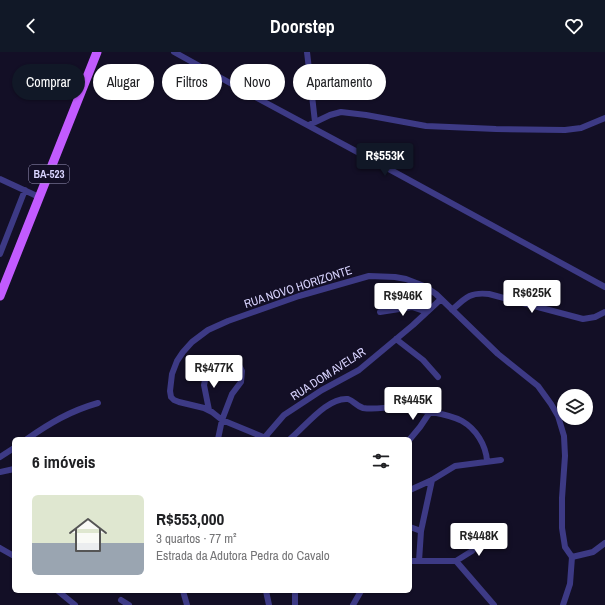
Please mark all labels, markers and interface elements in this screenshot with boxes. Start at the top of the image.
text: Doorstep [270,14,335,39]
icon: back [20,15,42,37]
icon: heart [563,15,585,37]
chip: Comprar [12,64,85,100]
chip: Alugar [93,64,154,100]
chip: Filtros [162,64,222,100]
chip: Novo [230,64,285,100]
chip: Apartamento [293,64,386,100]
pin: R$553K [352,143,418,177]
text: R$553K [365,147,405,164]
road number: BA-523 [29,165,69,183]
street label: RUA NOVO HORIZONTE [242,262,354,312]
pin: R$625K [499,280,565,314]
pin: R$946K [370,283,436,317]
text: R$625K [512,284,552,301]
text: R$946K [383,287,423,304]
street label: RUA DOM AVELAR [287,344,369,404]
pin: R$477K [181,355,247,389]
text: R$477K [194,359,234,376]
pin: R$445K [380,387,446,421]
map controls [557,389,593,425]
button: layers [557,389,593,425]
text: R$445K [393,391,433,408]
text: 6 imóveis [32,450,96,473]
icon: filters [370,450,392,472]
text: R$553,000 [156,507,224,530]
icon: home [64,511,112,559]
pin: R$448K [446,523,512,557]
text: R$448K [459,527,499,544]
text: 3 quartos · 77 m² [156,530,237,547]
text: Estrada da Adutora Pedra do Cavalo [156,547,330,564]

